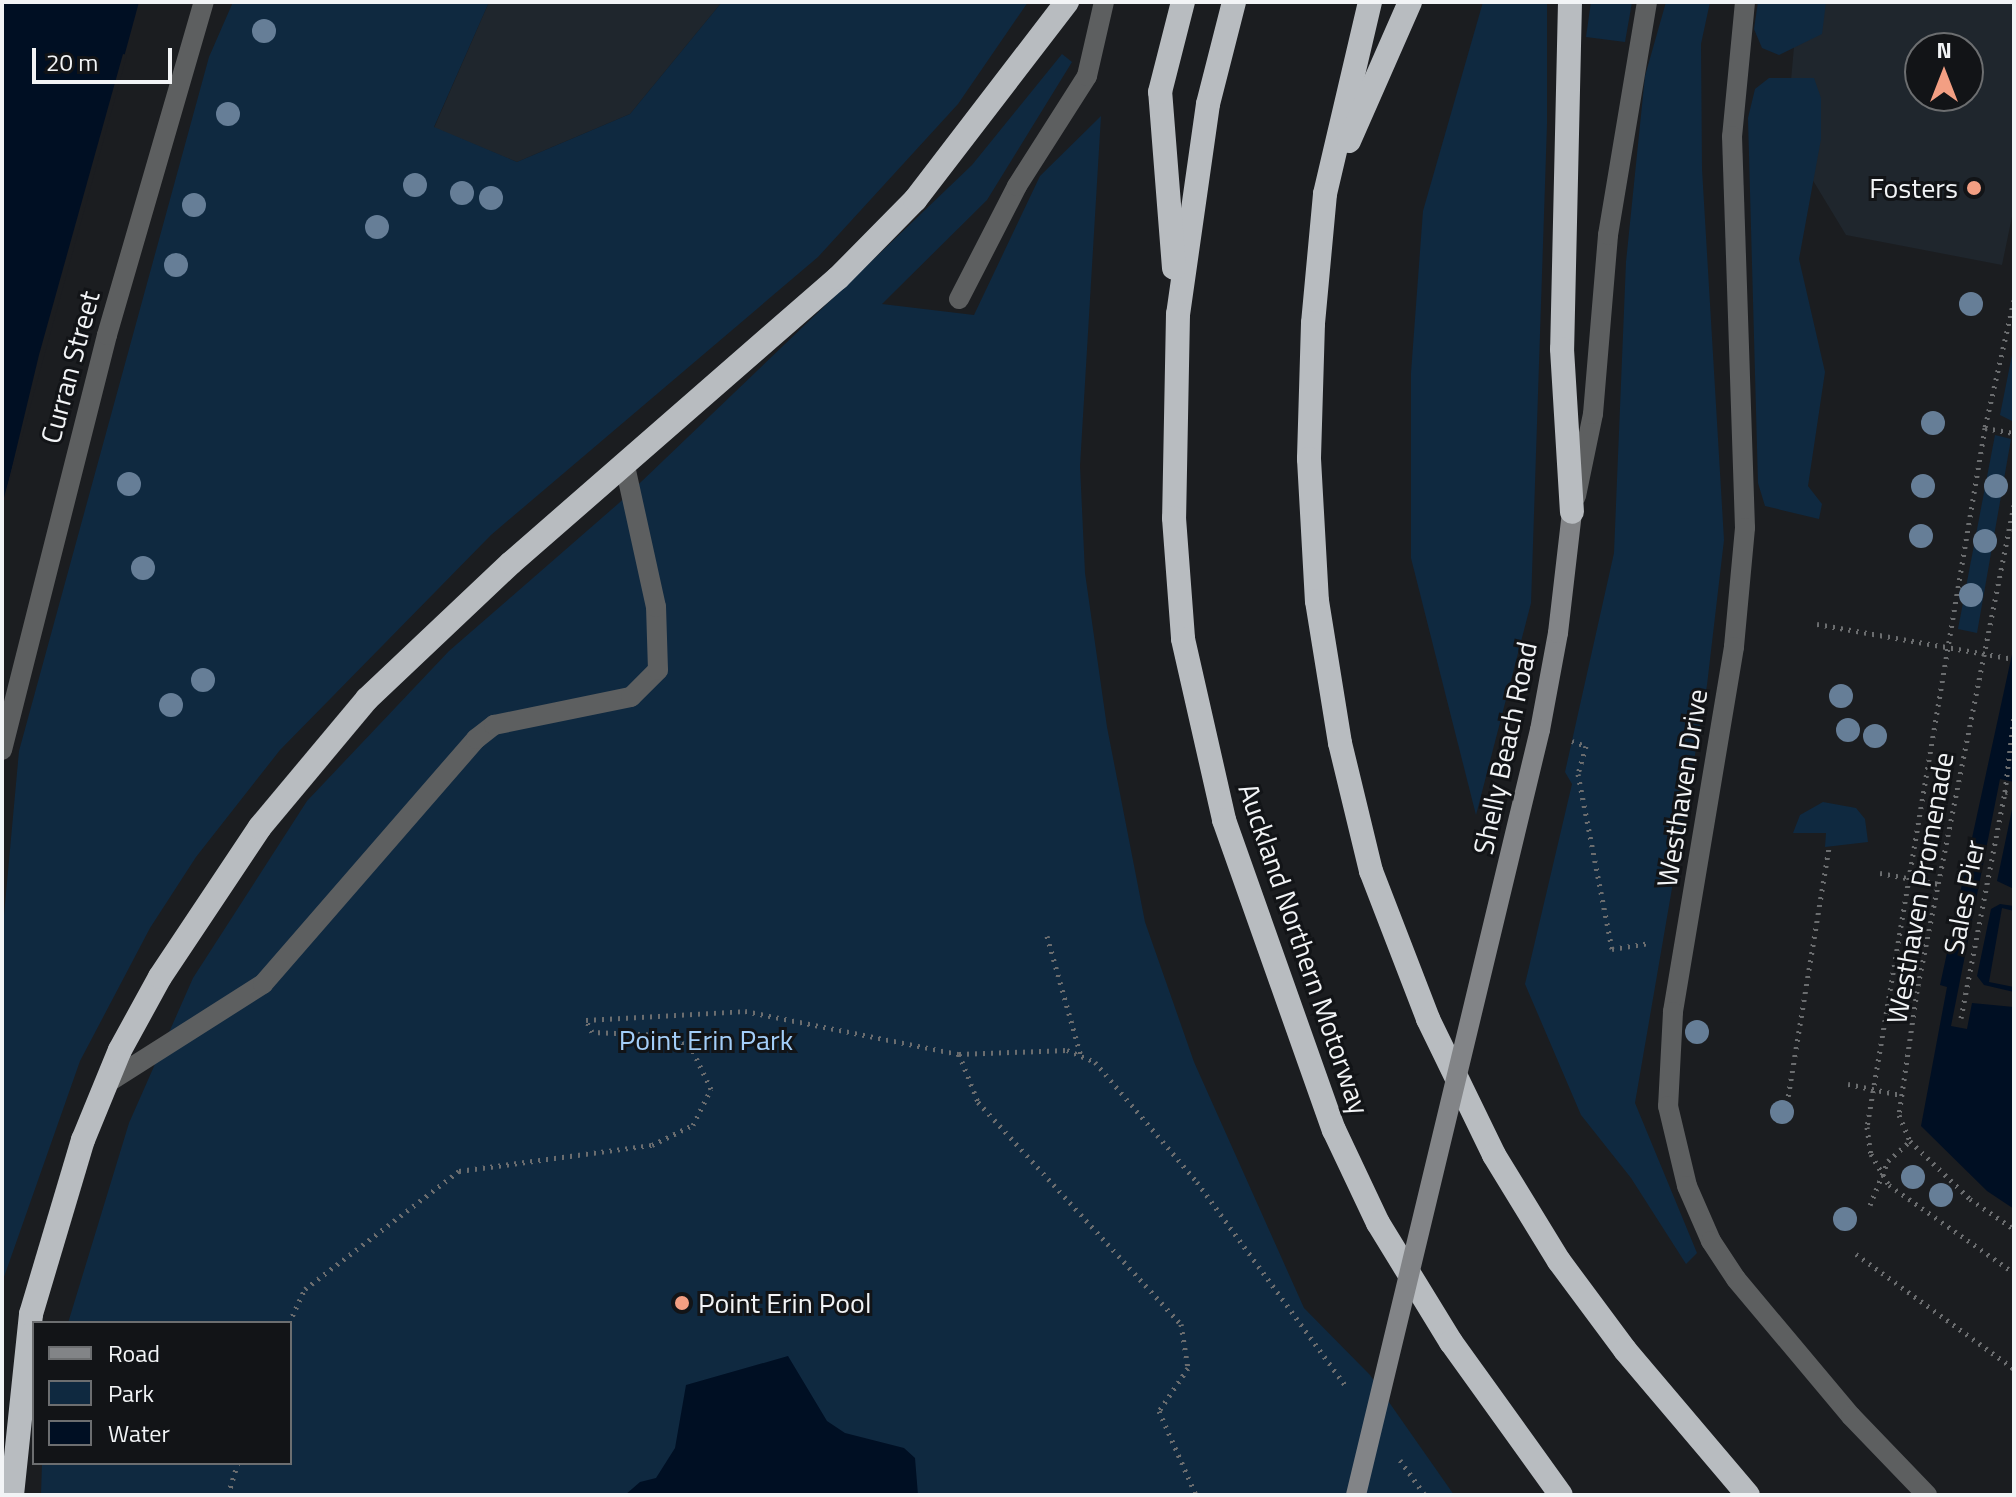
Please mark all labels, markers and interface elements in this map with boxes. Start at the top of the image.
scale bar [36,32,176,82]
north arrow [1904,32,1984,112]
text: N [1936,33,1952,67]
text: 20 m [46,44,98,80]
place label: Fosters [1869,171,1958,205]
marker: Fosters [1965,179,1983,197]
street label: Curran Street [34,287,106,447]
street label: Shelly Beach Road [1466,639,1544,857]
street label: Westhaven Drive [1650,687,1714,889]
street label: Westhaven Promenade [1880,750,1960,1026]
street label: Auckland Northern Motorway [1232,779,1376,1119]
street label: Sales Pier [1936,837,1992,957]
park label: Point Erin Park [619,1023,793,1057]
place label: Point Erin Pool [698,1286,871,1320]
marker: Point Erin Pool [673,1294,691,1312]
legend [32,1321,292,1465]
text: Road [108,1335,160,1371]
text: Park [108,1375,154,1411]
text: Water [108,1415,170,1451]

